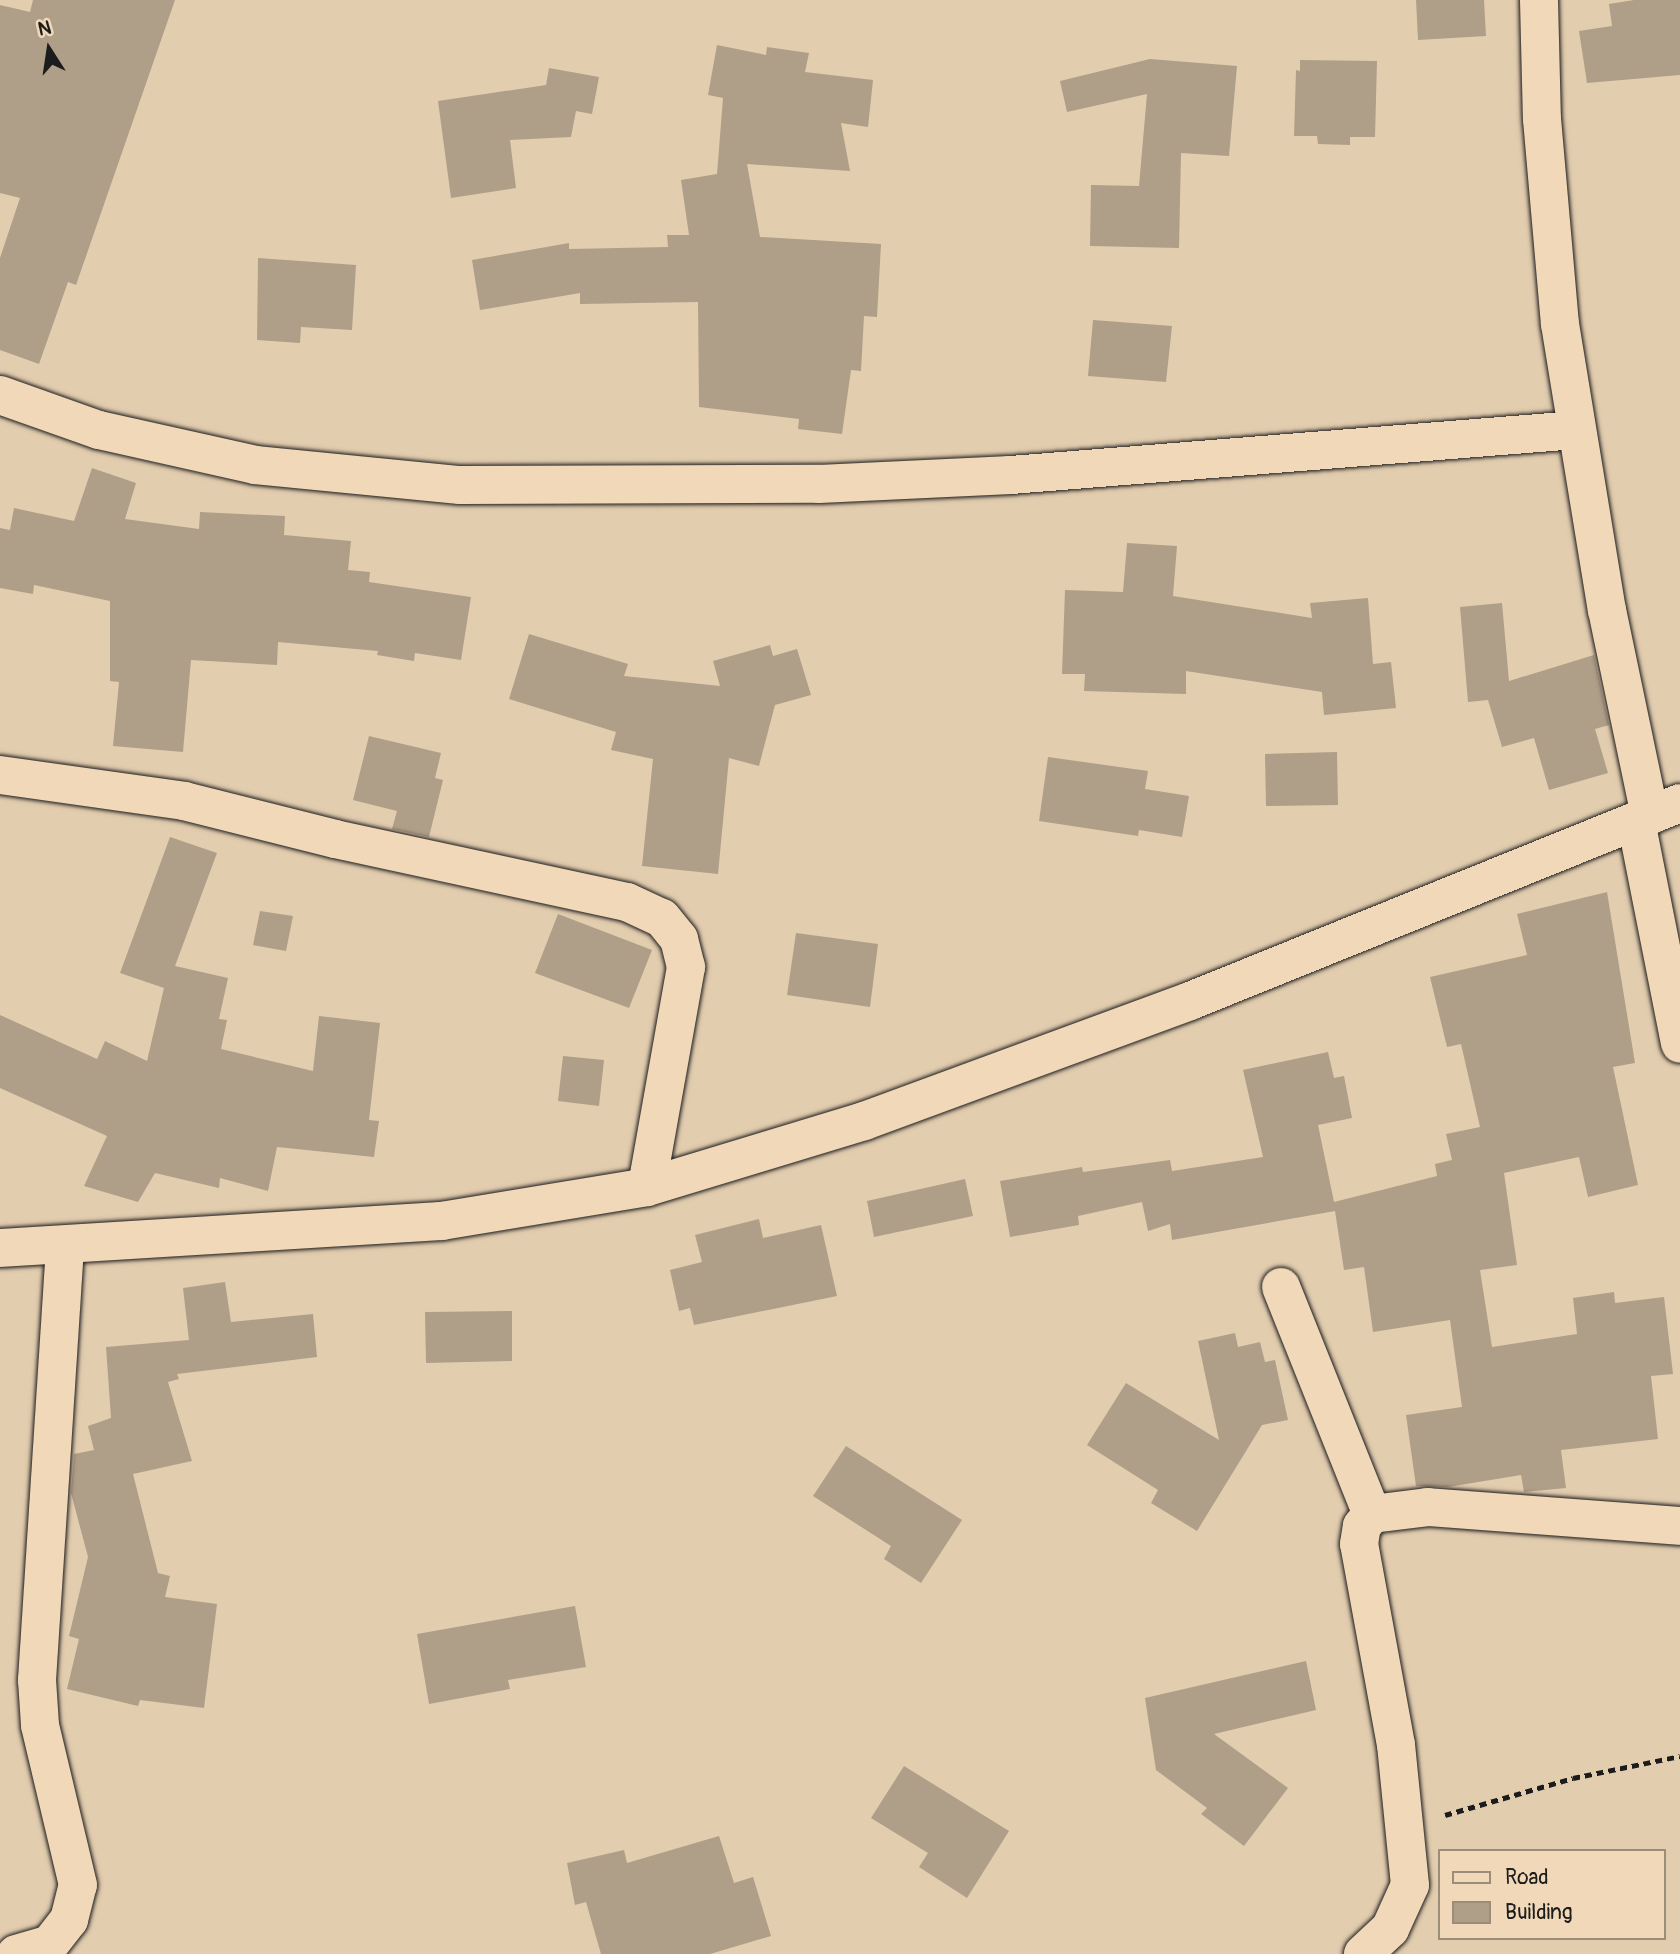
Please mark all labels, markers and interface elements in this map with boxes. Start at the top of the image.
north arrow [14,14,84,84]
text: N [36,15,53,42]
legend [1438,1849,1666,1940]
text: Road [1505,1864,1549,1891]
text: Building [1505,1899,1572,1926]

